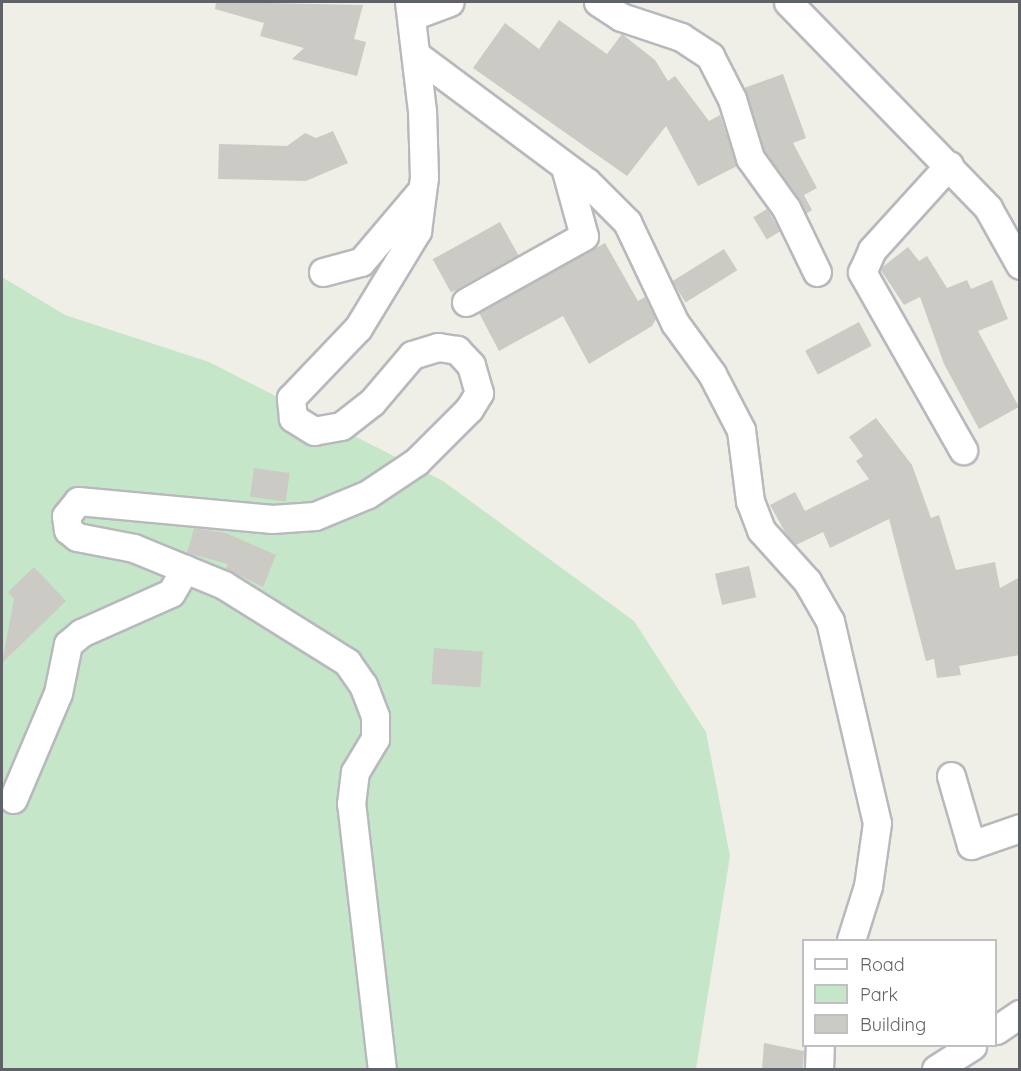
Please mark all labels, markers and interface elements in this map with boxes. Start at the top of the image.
legend [802,939,997,1047]
text: Road [860,953,905,976]
text: Park [860,983,898,1006]
text: Building [860,1013,926,1036]

